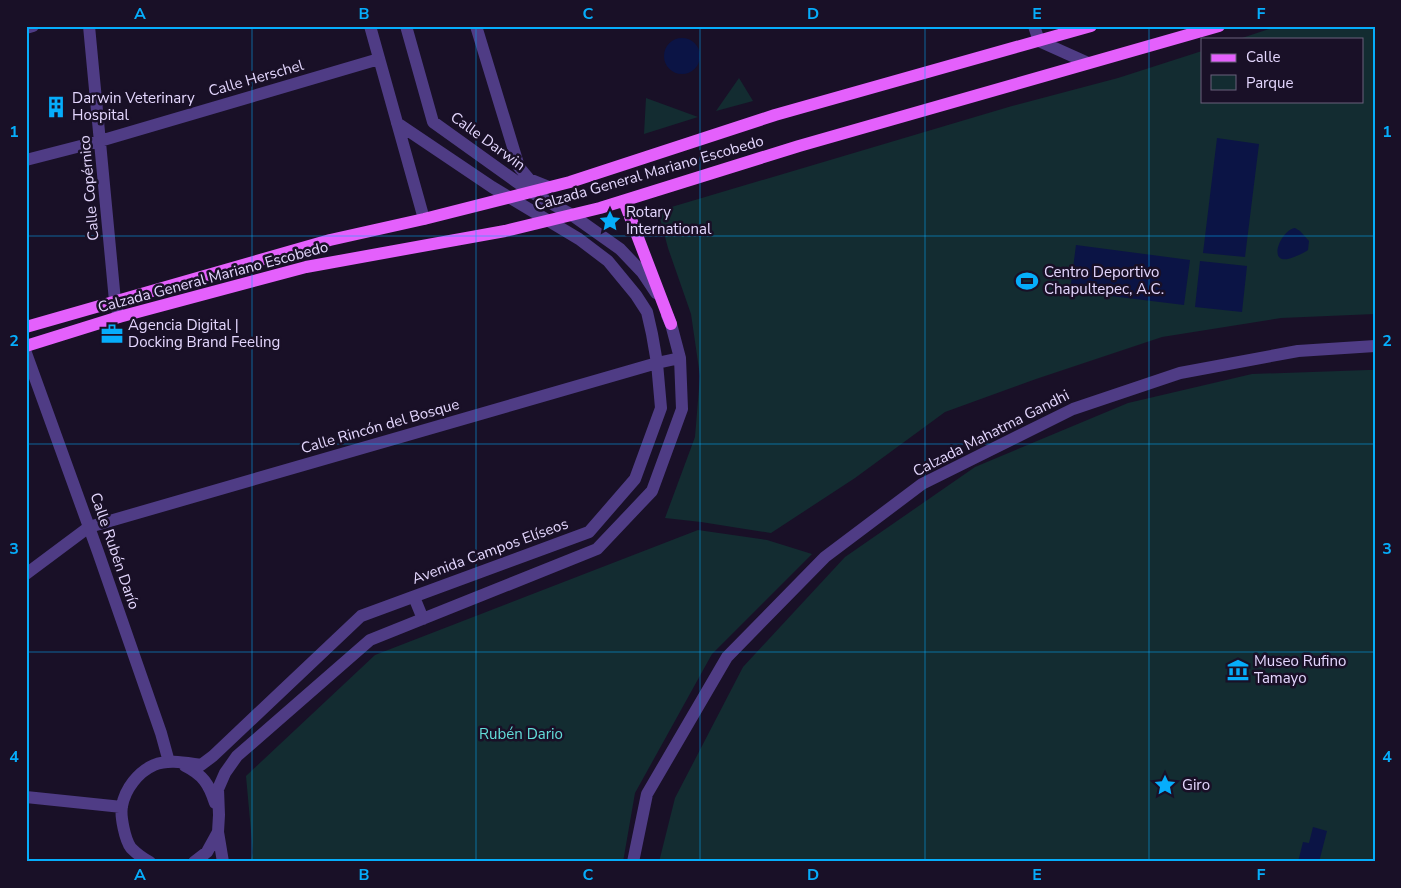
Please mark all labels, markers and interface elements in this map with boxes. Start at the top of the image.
text: A [134,3,146,25]
text: B [358,3,370,25]
text: C [583,3,594,25]
text: D [807,3,819,25]
text: E [1032,3,1042,25]
text: F [1257,3,1266,25]
legend [1201,38,1364,102]
text: Calle [1246,47,1281,67]
street label: Calle Herschel [206,55,307,101]
text: Parque [1246,73,1294,93]
place label: Darwin Veterinary Hospital [72,88,195,125]
building icon: Darwin Veterinary Hospital [43,94,69,120]
street label: Calle Darwin [447,107,529,175]
text: 1 [9,121,19,143]
text: 1 [1382,121,1392,143]
street label: Calzada General Mariano Escobedo [532,131,766,215]
street label: Calle Copérnico [74,135,104,241]
place label: Rotary International [626,202,712,239]
place icon: Rotary International [597,208,623,234]
street label: Calzada General Mariano Escobedo [96,237,330,317]
place label: Centro Deportivo Chapultepec, A.C. [1044,262,1164,299]
sports icon: Centro Deportivo Chapultepec, A.C. [1014,268,1040,294]
place label: Agencia Digital | Docking Brand Feeling [128,315,280,352]
office icon: Agencia Digital | Docking Brand Feeling [99,321,125,347]
text: 2 [9,330,19,352]
text: 2 [1382,330,1392,352]
street label: Calzada Mahatma Gandhi [909,385,1073,481]
street label: Calle Rincón del Bosque [298,394,462,458]
street label: Calle Rubén Darío [86,490,144,612]
street label: Avenida Campos Elíseos [409,513,571,589]
text: 3 [9,538,19,560]
text: 3 [1382,538,1392,560]
place label: Museo Rufino Tamayo [1254,651,1346,688]
museum icon: Museo Rufino Tamayo [1225,657,1251,683]
park label: Rubén Dario [479,724,563,744]
text: 4 [9,746,19,768]
text: 4 [1382,746,1392,768]
place icon: Giro [1152,772,1178,798]
place label: Giro [1182,775,1210,795]
text: A [134,864,146,886]
text: B [358,864,370,886]
text: C [583,864,594,886]
text: D [807,864,819,886]
text: E [1032,864,1042,886]
text: F [1257,864,1266,886]

